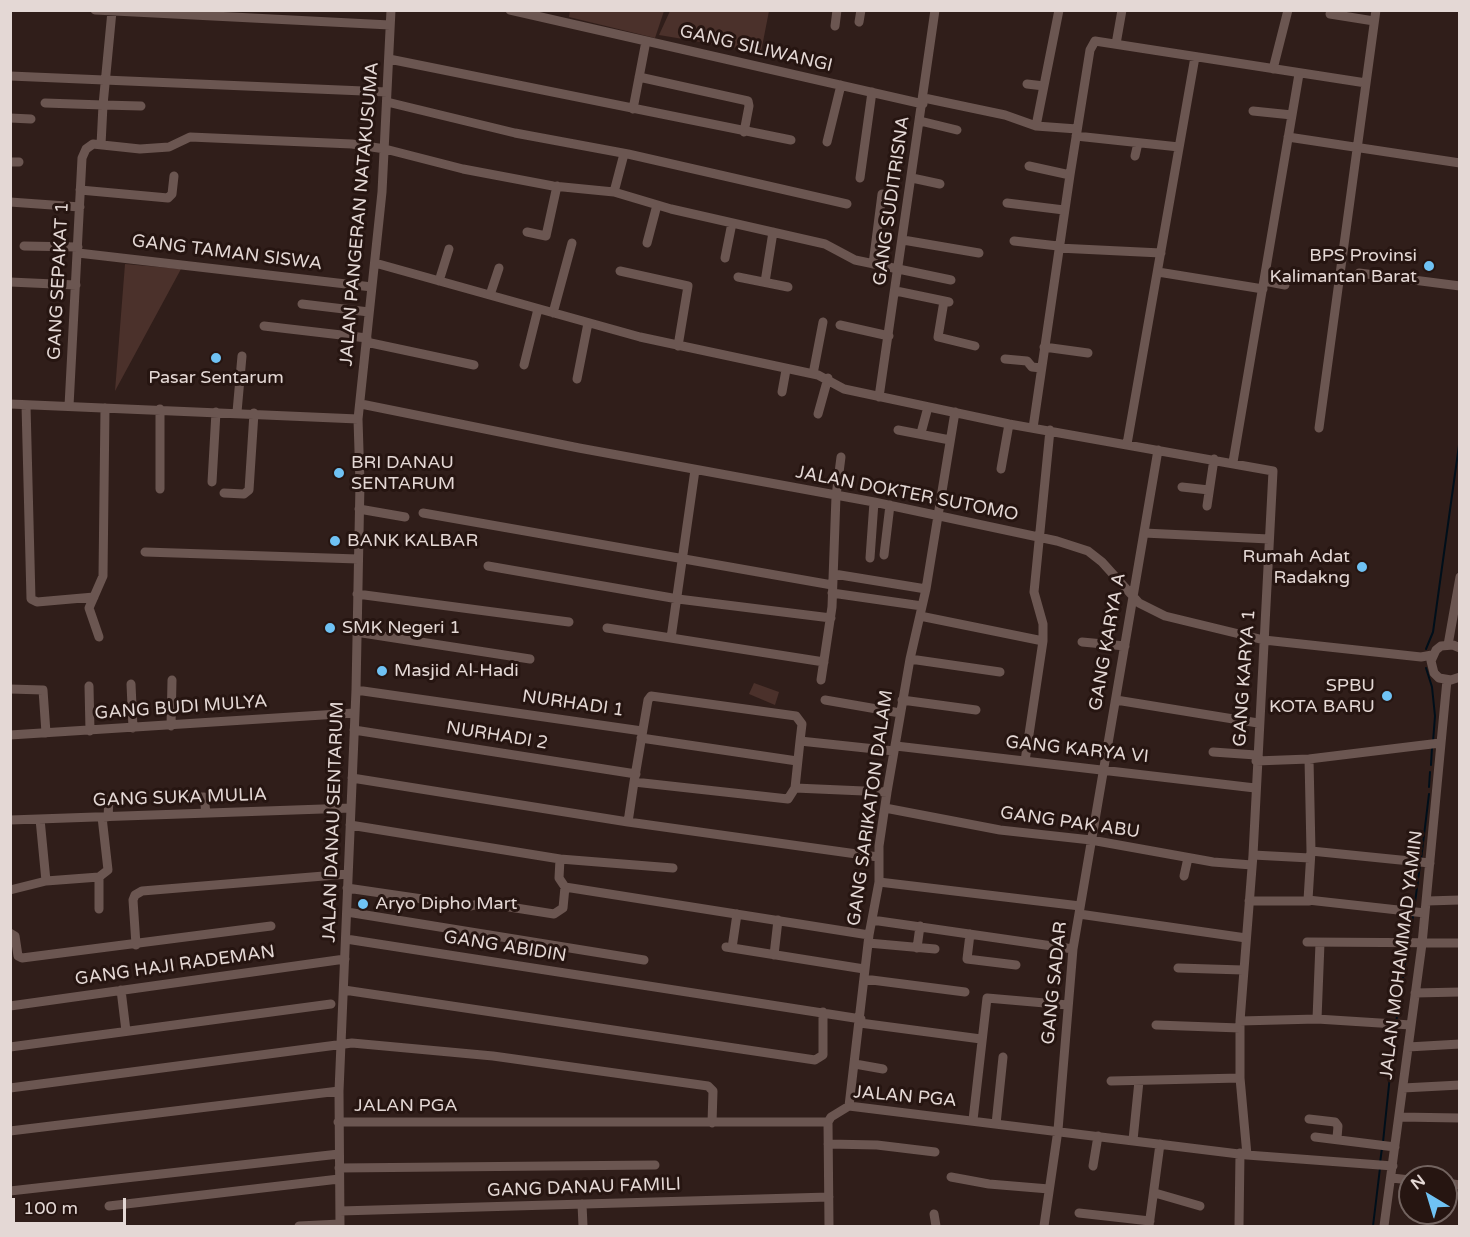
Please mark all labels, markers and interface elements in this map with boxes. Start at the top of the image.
street label: GANG SILIWANGI [677,21,835,77]
street label: JALAN PANGERAN NATAKUSUMA [336,61,384,367]
street label: GANG SUDITRISNA [869,115,915,287]
street label: GANG SEPAKAT 1 [44,202,74,360]
street label: GANG TAMAN SISWA [130,231,324,275]
place label: BPS Provinsi Kalimantan Barat [1270,245,1417,288]
marker: BPS Provinsi Kalimantan Barat [1422,259,1436,273]
marker: Pasar Sentarum [209,351,223,365]
place label: Pasar Sentarum [148,367,284,389]
place label: BRI DANAU SENTARUM [351,452,455,494]
street label: JALAN DOKTER SUTOMO [794,462,1020,526]
marker: BRI DANAU SENTARUM [332,466,346,480]
place label: BANK KALBAR [347,530,478,552]
marker: BANK KALBAR [328,534,342,548]
place label: Rumah Adat Radakng [1243,546,1350,588]
marker: Rumah Adat Radakng [1355,560,1369,574]
street label: GANG KARYA A [1085,571,1131,713]
street label: GANG KARYA 1 [1229,609,1261,747]
place label: SMK Negeri 1 [342,617,461,639]
marker: SMK Negeri 1 [323,621,337,635]
place label: Masjid Al-Hadi [394,660,519,682]
marker: Masjid Al-Hadi [375,664,389,678]
place label: SPBU KOTA BARU [1269,675,1375,718]
street label: NURHADI 1 [521,686,625,722]
street label: GANG SARIKATON DALAM [844,689,898,927]
marker: SPBU KOTA BARU [1380,689,1394,703]
street label: GANG BUDI MULYA [94,691,268,725]
street label: JALAN DANAU SENTARUM [319,701,349,943]
street label: NURHADI 2 [445,717,549,755]
street label: GANG KARYA VI [1004,732,1150,768]
street label: GANG SUKA MULIA [93,784,267,812]
street label: GANG PAK ABU [999,803,1141,843]
street label: JALAN MOHAMMAD YAMIN [1376,829,1428,1081]
place label: Aryo Dipho Mart [375,893,517,915]
marker: Aryo Dipho Mart [356,897,370,911]
street label: GANG SADAR [1038,920,1072,1046]
street label: GANG ABIDIN [442,927,568,967]
street label: GANG HAJI RADEMAN [74,941,276,991]
street label: JALAN PGA [852,1082,958,1112]
street label: JALAN PGA [354,1095,458,1117]
north arrow [1398,1165,1458,1225]
text: N [1407,1171,1429,1194]
street label: GANG DANAU FAMILI [487,1174,681,1202]
scale bar [15,1186,129,1224]
text: 100 m [23,1197,78,1219]

